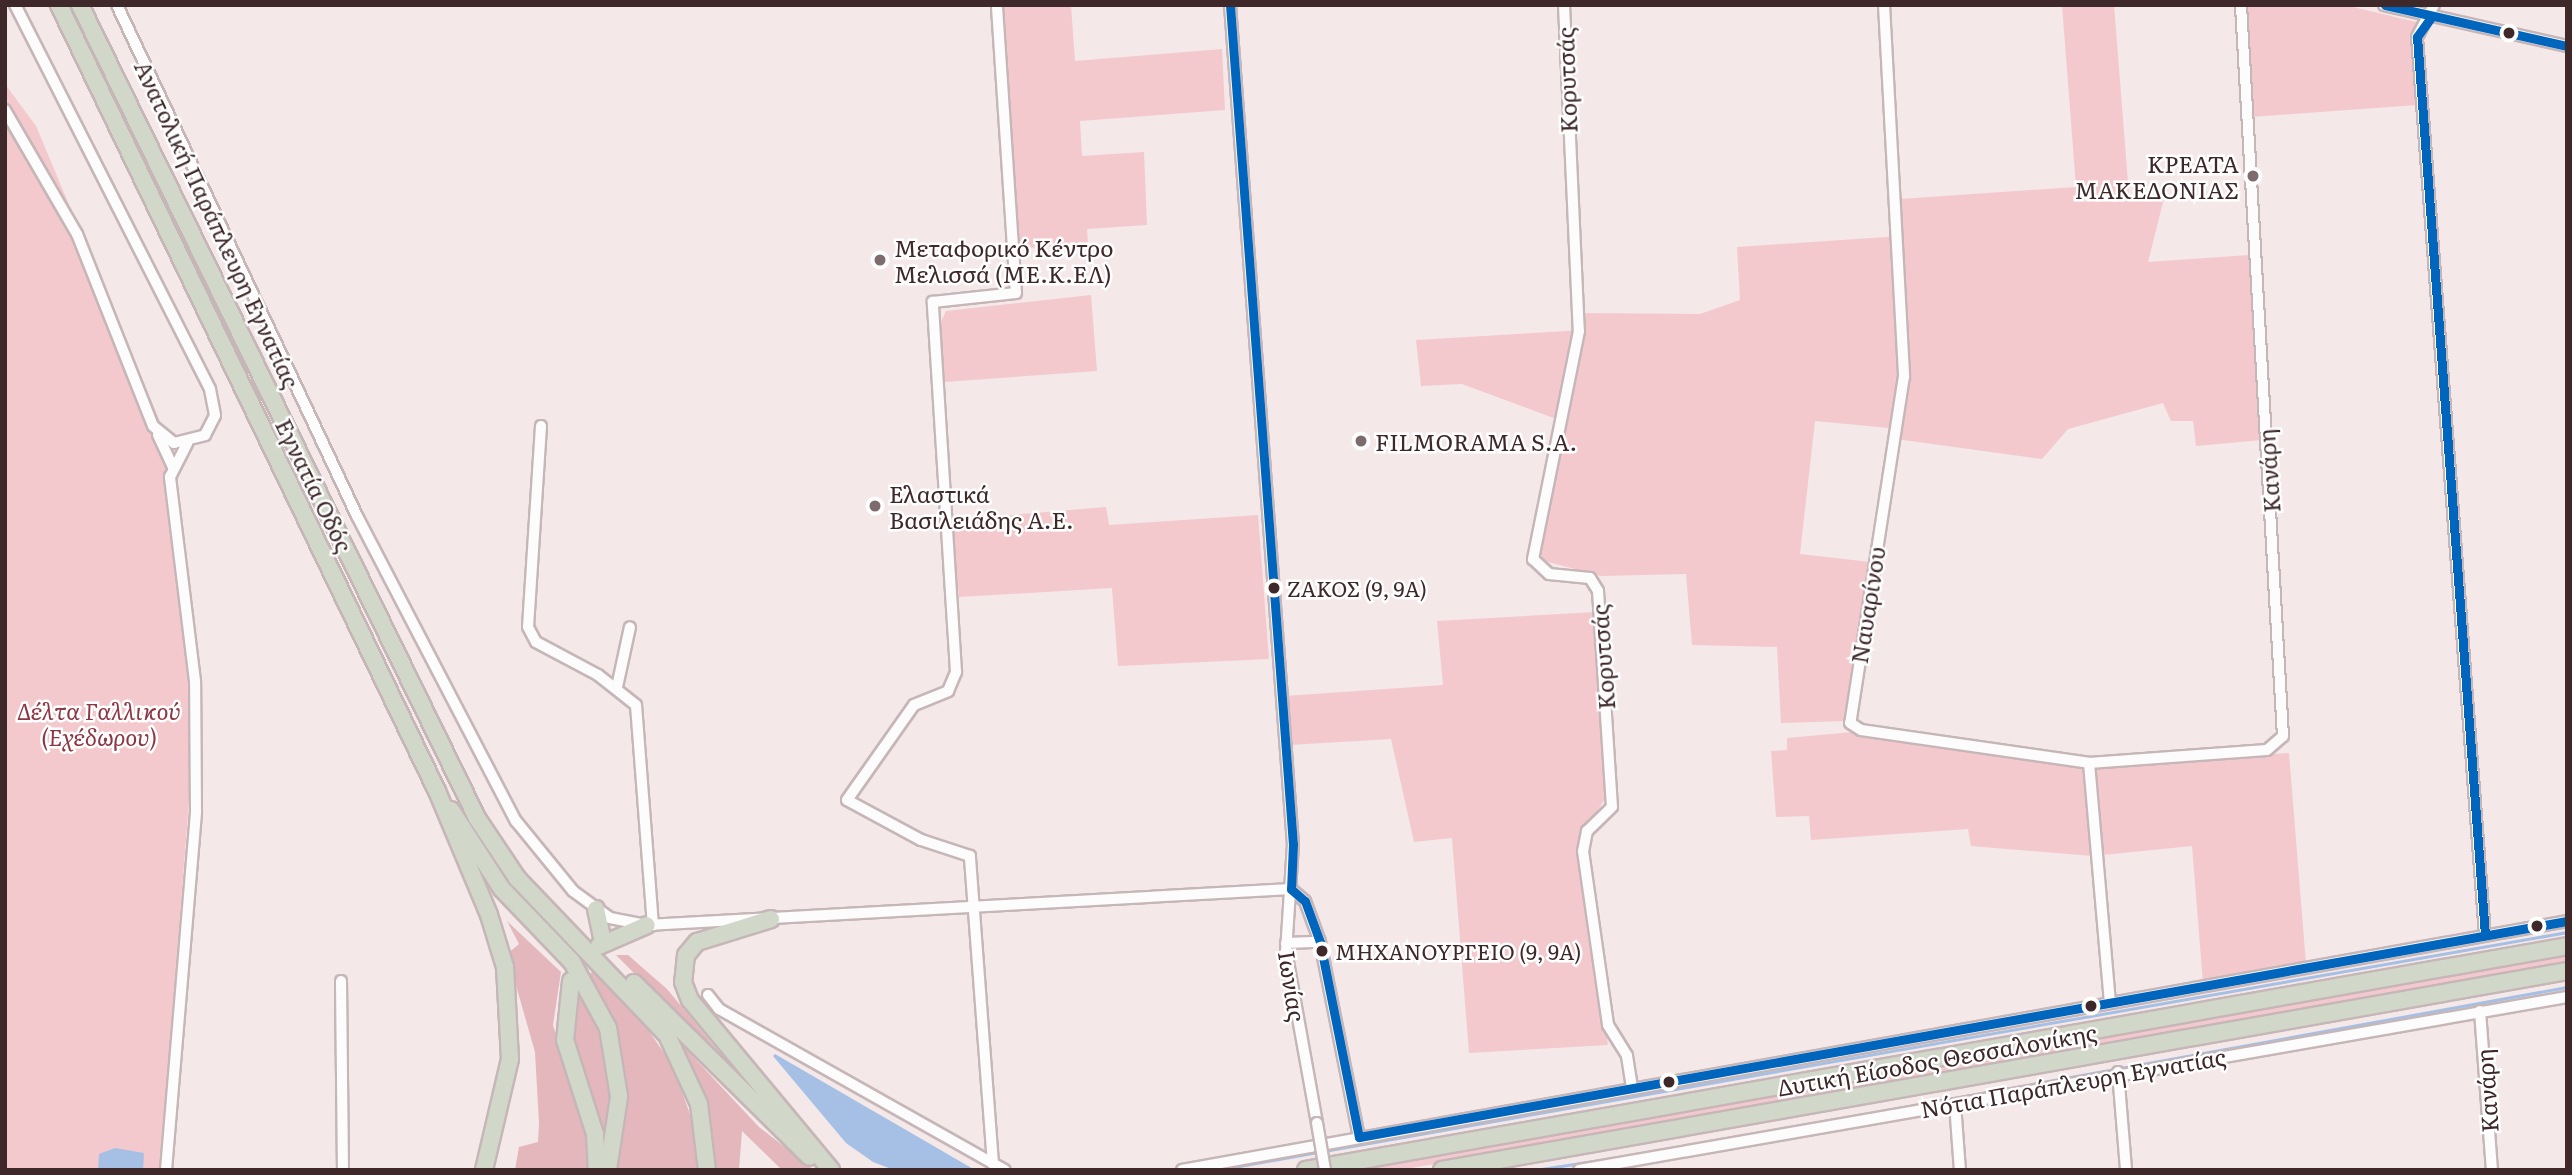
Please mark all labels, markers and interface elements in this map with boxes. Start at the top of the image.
unlabelled marker [2502,26,2516,40]
street label: Κορυτσάς [1550,27,1582,133]
street label: Ανατολική Παράπλευρη Εγνατίας [130,56,306,392]
place label: ΚΡΕΑΤΑ ΜΑΚΕΔΟΝΙΑΣ [2075,149,2239,203]
marker: ΚΡΕΑΤΑ ΜΑΚΕΔΟΝΙΑΣ [2245,168,2261,184]
place label: Μεταφορικό Κέντρο Μελισσά (ΜΕ.Κ.ΕΛ) [894,233,1113,287]
marker: Μεταφορικό Κέντρο Μελισσά (ΜΕ.Κ.ΕΛ) [872,252,888,268]
street label: Εγνατία Οδός [271,414,359,556]
place label: FILMORAMA S.A. [1375,427,1577,455]
street label: Κανάρη [2251,428,2285,514]
marker: FILMORAMA S.A. [1353,433,1369,449]
place label: Ελαστικά Βασιλειάδης Α.Ε. [889,479,1074,533]
marker: Ελαστικά Βασιλειάδης Α.Ε. [867,498,883,514]
street label: Ναυαρίνου [1844,545,1890,665]
place label: ΖΑΚΟΣ (9, 9Α) [1287,575,1427,601]
marker: ΖΑΚΟΣ (9, 9Α) [1267,581,1281,595]
street label: Κορυτσάς [1585,603,1619,711]
park label: Δέλτα Γαλλικού (Εχέδωρου) [17,696,181,750]
unlabelled marker [2530,919,2544,933]
place label: ΜΗΧΑΝΟΥΡΓΕΙΟ (9, 9Α) [1335,938,1581,964]
marker: ΜΗΧΑΝΟΥΡΓΕΙΟ (9, 9Α) [1315,944,1329,958]
street label: Ιωνίας [1274,949,1312,1023]
unlabelled marker [2084,999,2098,1013]
street label: Δυτική Είσοδος Θεσσαλονίκης [1775,1017,2099,1101]
street label: Νότια Παράπλευρη Εγνατίας [1918,1042,2228,1122]
street label: Κανάρη [2469,1048,2503,1134]
unlabelled marker [1662,1075,1676,1089]

